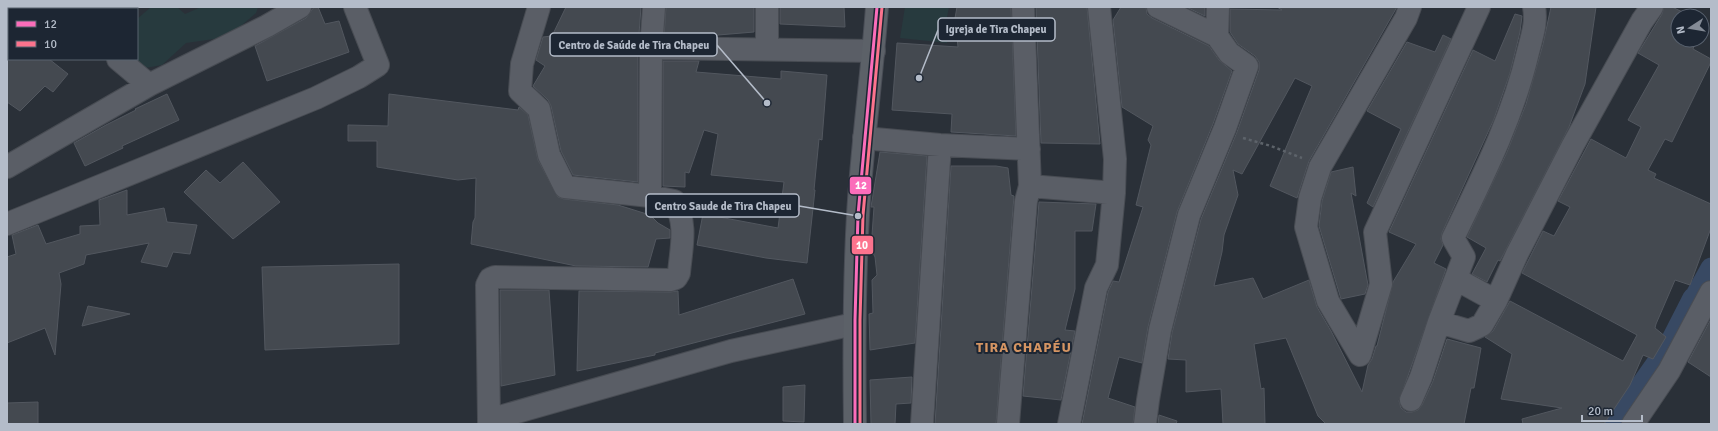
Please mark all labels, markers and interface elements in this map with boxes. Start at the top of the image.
legend [8,8,138,60]
north arrow [1670,8,1710,48]
text: 12 [44,17,57,32]
callout: Igreja de Tira Chapeu [938,18,1055,41]
text: Igreja de Tira Chapeu [945,23,1047,36]
text: N [1674,25,1688,35]
callout: Centro de Saúde de Tira Chapeu [550,33,717,56]
text: 10 [44,37,57,52]
text: Centro de Saúde de Tira Chapeu [559,39,709,52]
line badge: 12 [849,176,872,195]
text: 12 [855,179,867,192]
callout: Centro Saude de Tira Chapeu [646,194,799,217]
text: Centro Saude de Tira Chapeu [655,200,791,213]
line badge: 10 [851,235,874,255]
text: 10 [856,239,868,252]
district label: TIRA CHAPÉU [976,339,1072,356]
scale bar [1582,397,1642,423]
text: 20 m [1588,404,1613,419]

